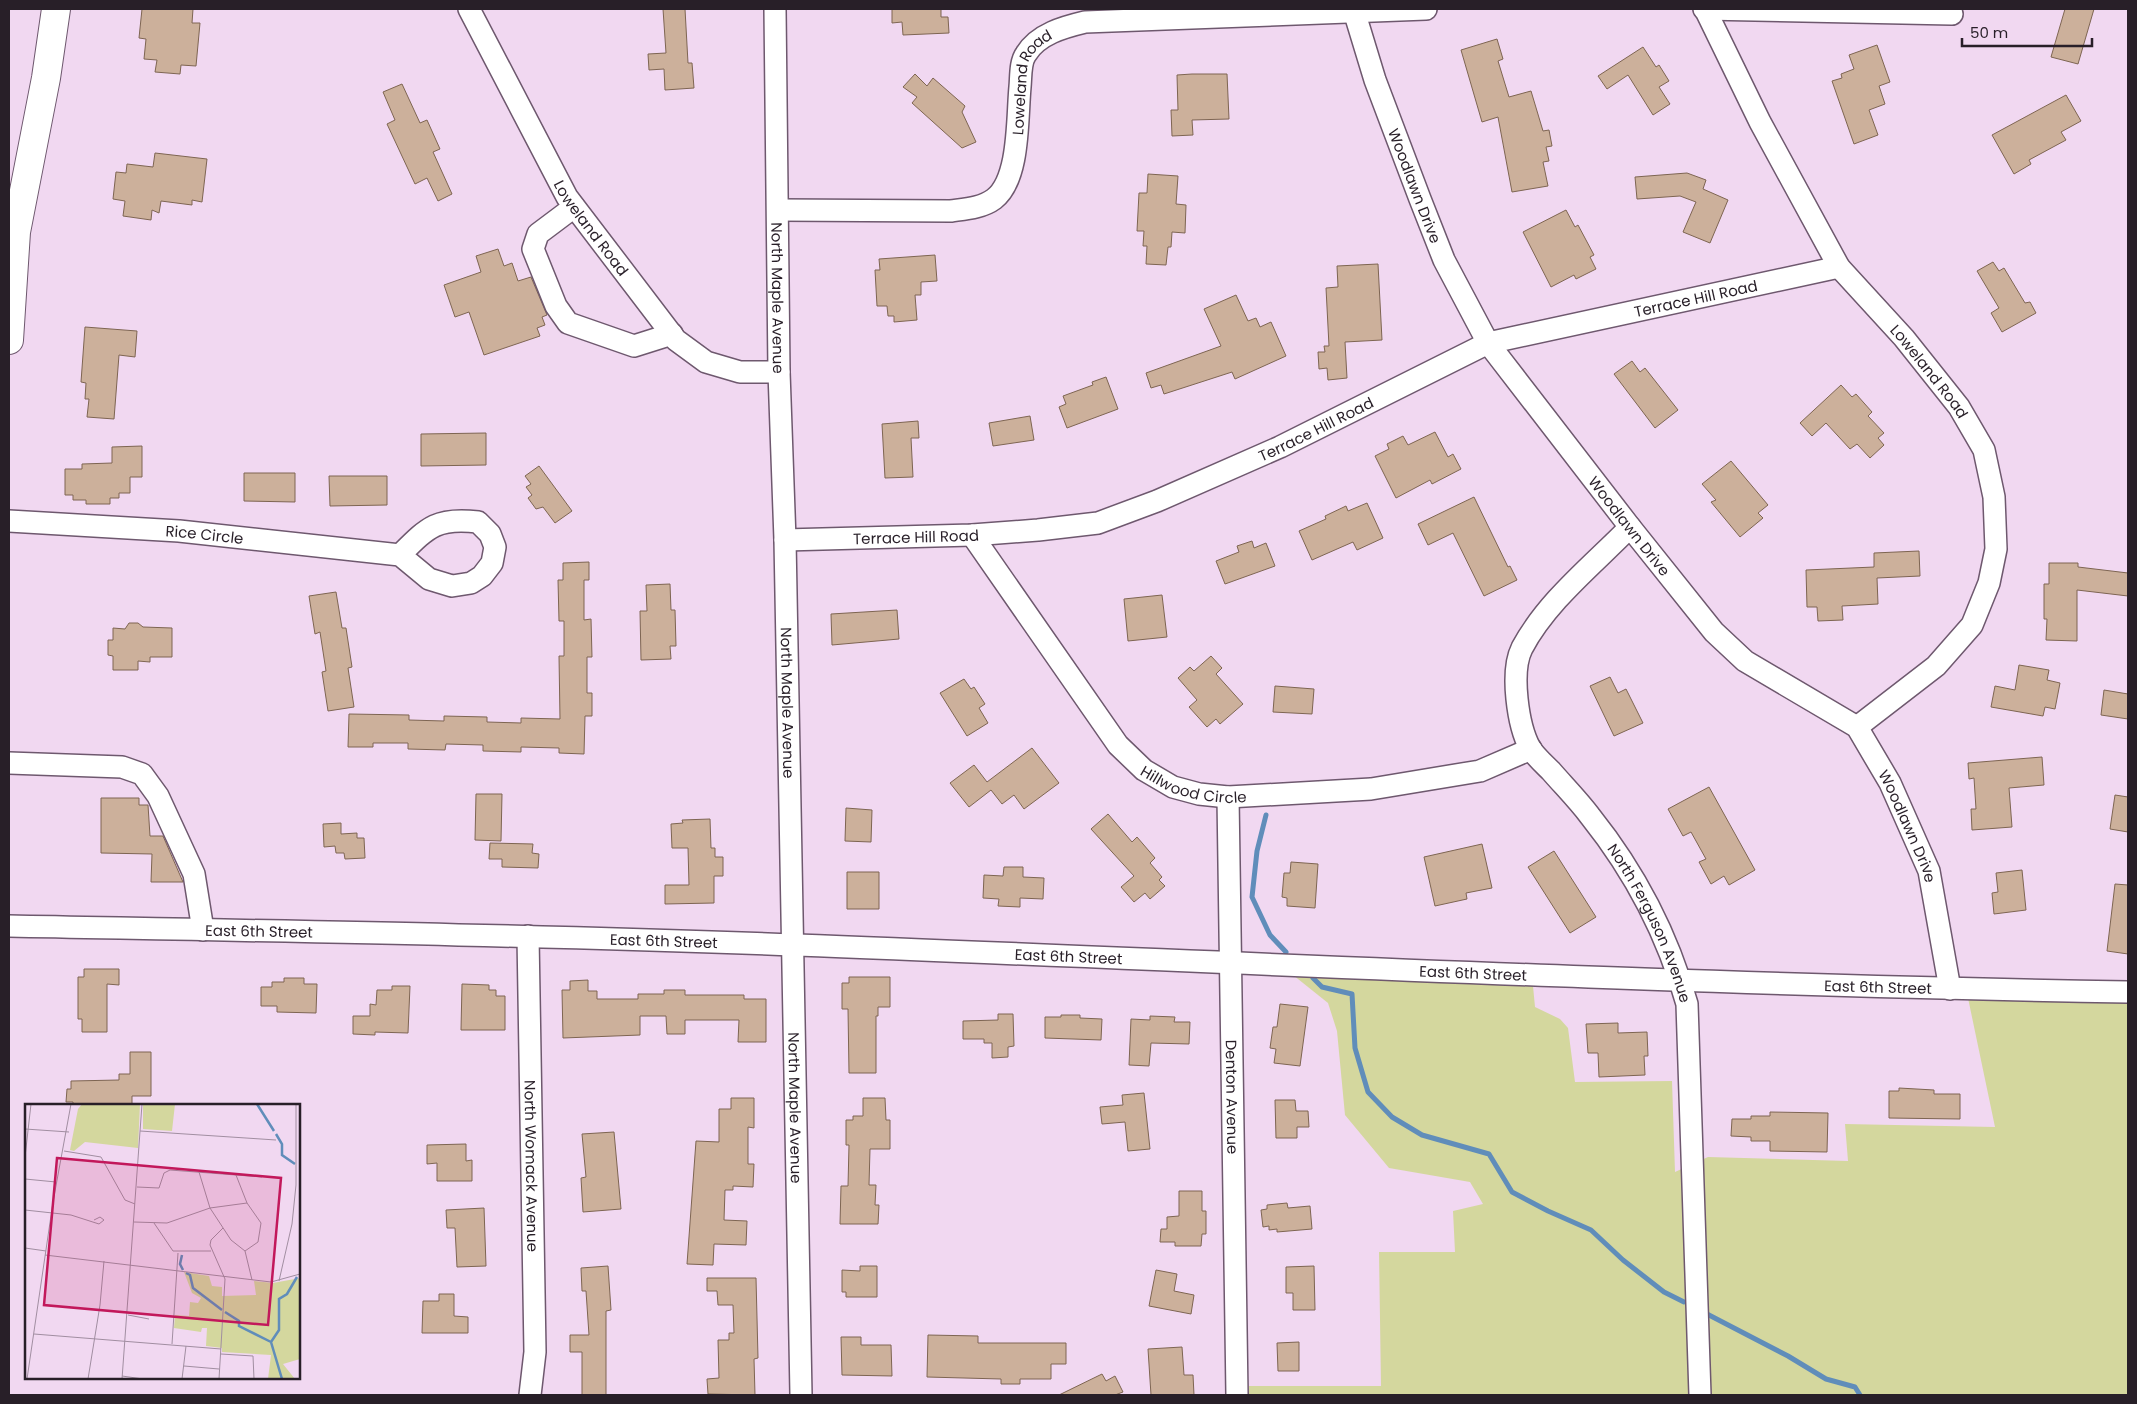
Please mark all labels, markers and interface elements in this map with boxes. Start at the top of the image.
scale bar [1962,15,2092,47]
text: 50 m [1970,22,2008,43]
street label: Loweland Road [1007,24,1055,136]
street label: Woodlawn Drive [1384,125,1447,246]
street label: Loweland Road [549,176,634,280]
street label: North Maple Avenue [767,222,790,374]
street label: Terrace Hill Road [1632,274,1759,322]
street label: Loweland Road [1886,320,1974,422]
street label: Terrace Hill Road [1255,392,1377,466]
street label: Woodlawn Drive [1584,472,1675,580]
street label: Rice Circle [165,520,245,548]
street label: Terrace Hill Road [853,524,980,549]
street label: North Maple Avenue [776,627,800,779]
street label: Hillwood Circle [1137,760,1247,808]
street label: Woodlawn Drive [1874,766,1941,884]
street label: North Ferguson Avenue [1603,839,1697,1005]
street label: East 6th Street [205,919,313,942]
street label: East 6th Street [610,928,718,953]
street label: East 6th Street [1014,943,1123,969]
street label: East 6th Street [1419,960,1527,985]
street label: East 6th Street [1824,974,1932,998]
street label: North Maple Avenue [784,1032,808,1184]
street label: Denton Avenue [1221,1040,1244,1154]
street label: North Womack Avenue [520,1080,544,1252]
inset map [25,1104,300,1379]

